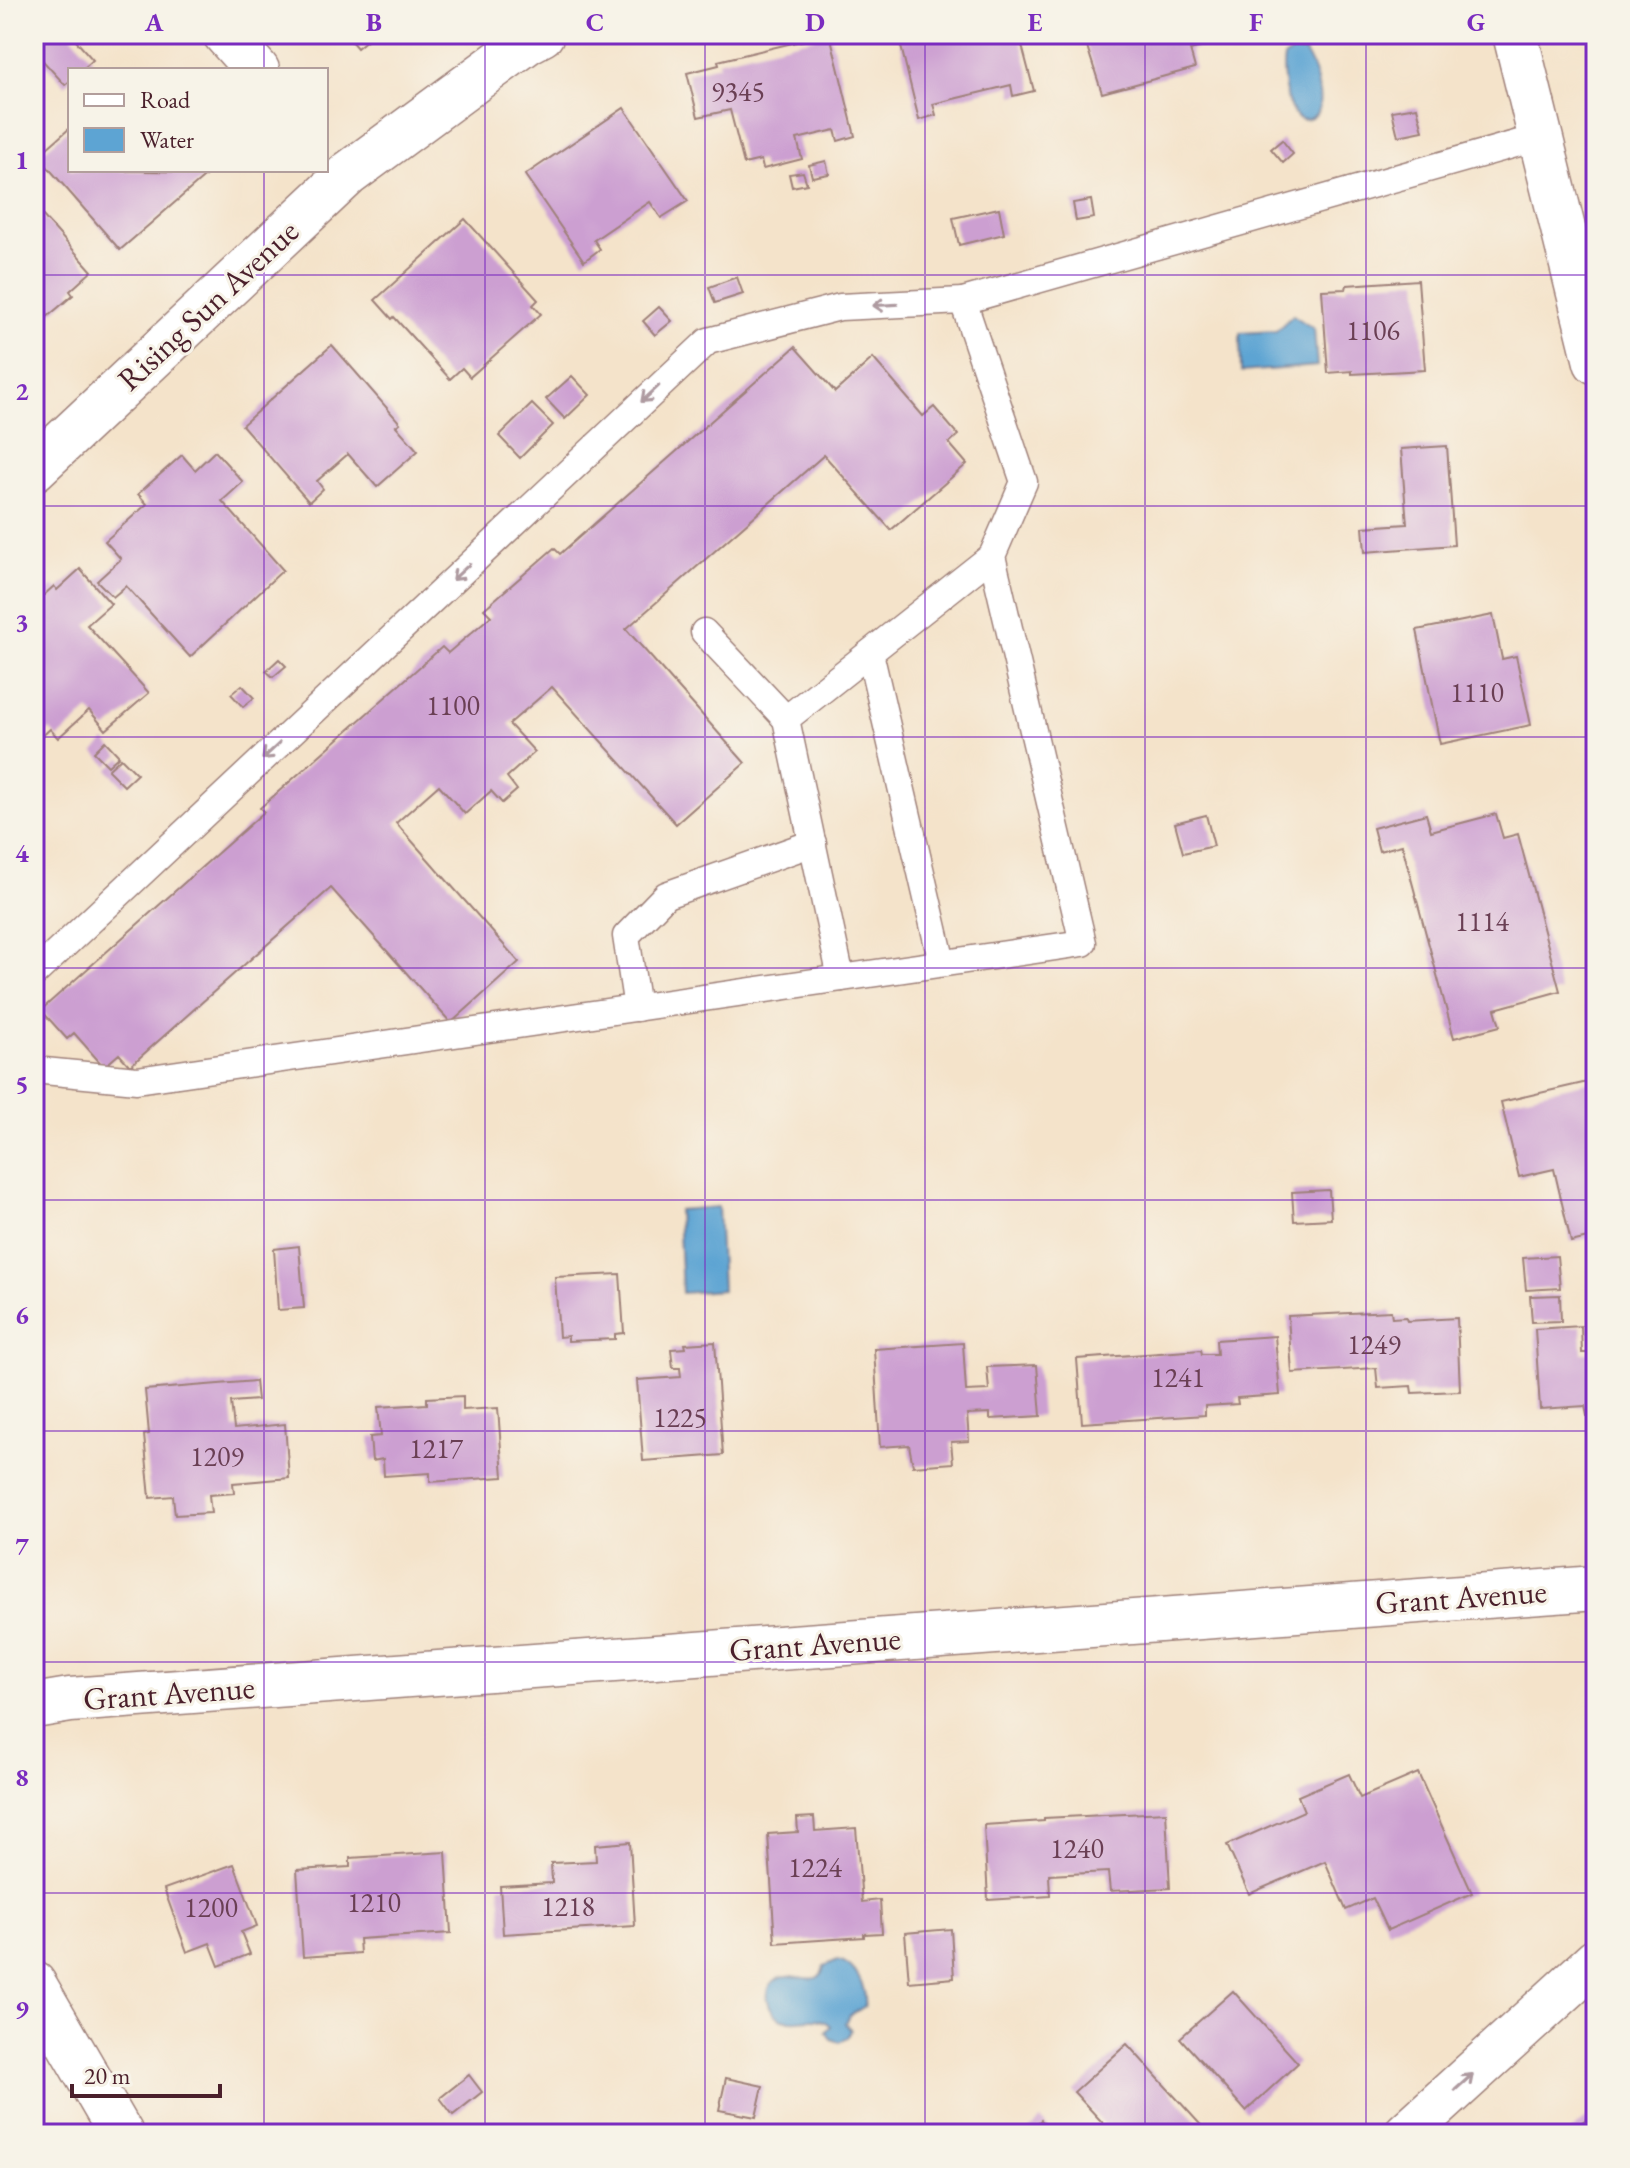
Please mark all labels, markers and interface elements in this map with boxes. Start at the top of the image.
text: A [144,5,164,39]
text: B [366,5,382,39]
text: C [586,5,604,39]
text: D [805,5,825,39]
text: E [1028,5,1043,39]
text: F [1249,5,1263,39]
text: G [1467,5,1486,39]
legend [68,68,328,172]
house number: 9345 [711,73,765,109]
text: Road [140,84,191,115]
text: Water [140,124,194,155]
text: 1 [15,143,29,177]
street label: Rising Sun Avenue [108,210,308,400]
one-way arrow [872,297,899,312]
house number: 1106 [1346,312,1400,348]
text: 2 [15,374,29,408]
one-way arrow [641,385,661,403]
one-way arrow [451,563,471,582]
text: 3 [15,605,29,639]
house number: 1110 [1450,674,1504,710]
house number: 1100 [426,687,480,723]
one-way arrow [262,741,282,759]
text: 4 [15,836,29,870]
house number: 1114 [1455,903,1509,939]
text: 5 [15,1067,29,1101]
text: 6 [15,1298,29,1332]
house number: 1249 [1347,1326,1401,1362]
house number: 1241 [1151,1359,1205,1395]
house number: 1225 [653,1399,707,1435]
house number: 1217 [409,1430,463,1466]
house number: 1209 [190,1438,244,1474]
text: 7 [15,1529,29,1563]
street label: Grant Avenue [1374,1570,1548,1624]
street label: Grant Avenue [728,1617,902,1671]
street label: Grant Avenue [82,1666,256,1720]
text: 8 [15,1760,29,1794]
house number: 1240 [1050,1830,1104,1866]
house number: 1224 [788,1849,842,1885]
house number: 1210 [347,1884,401,1920]
house number: 1218 [541,1888,595,1924]
house number: 1200 [184,1889,238,1925]
text: 9 [15,1992,29,2026]
scale bar [72,2048,220,2098]
text: 20 m [84,2060,131,2091]
one-way arrow [1453,2073,1473,2091]

